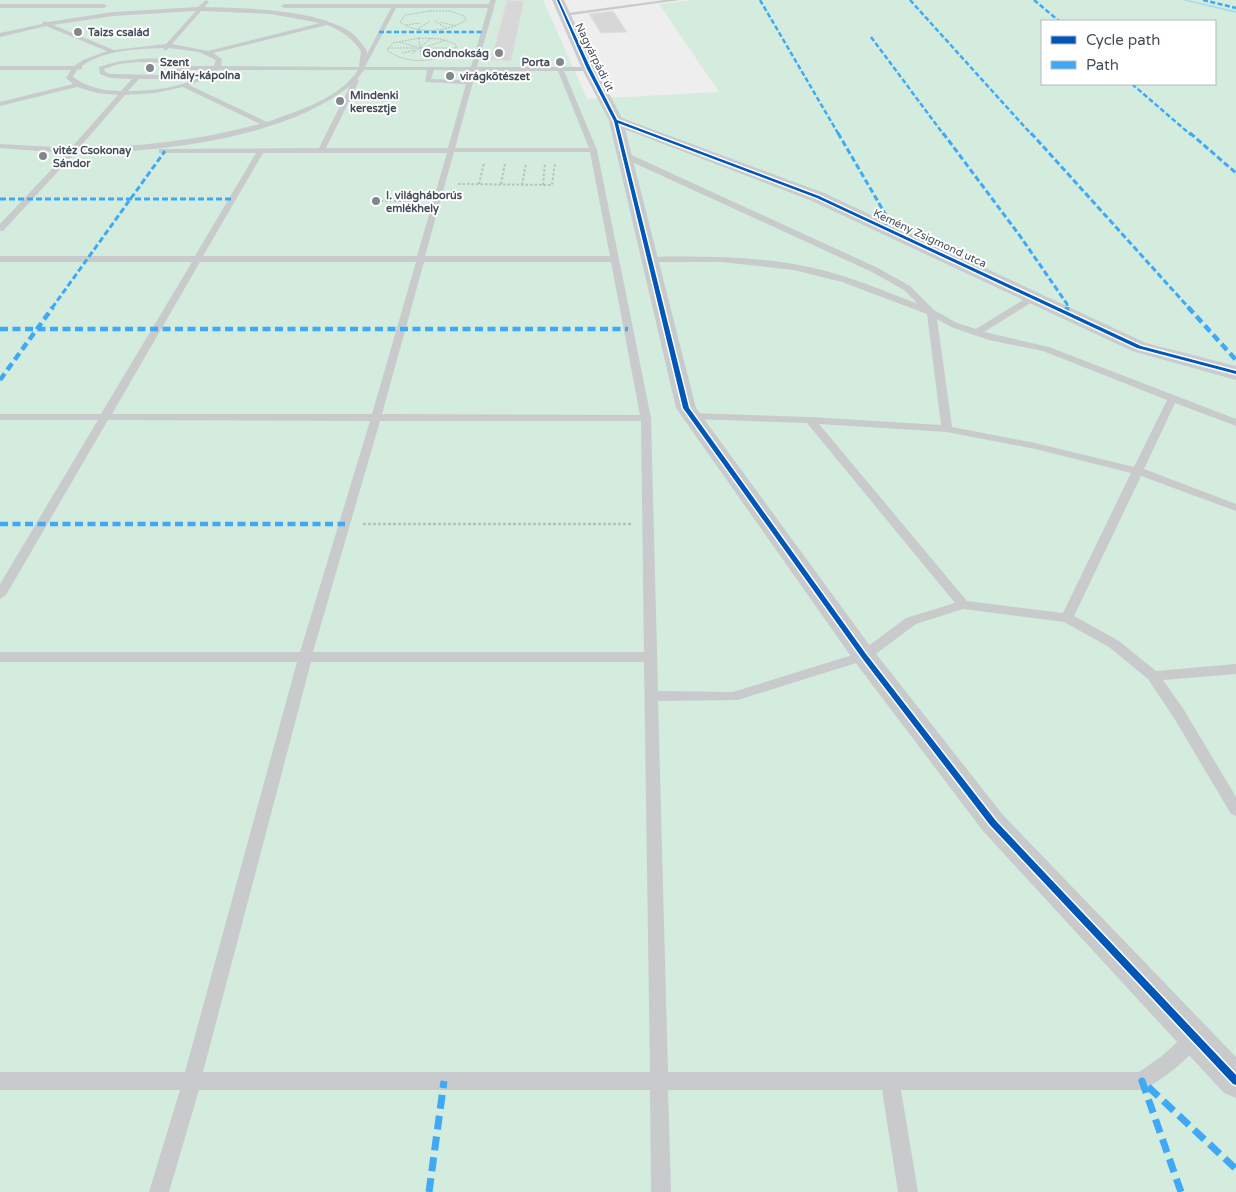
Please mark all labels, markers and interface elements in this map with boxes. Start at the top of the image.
legend [1041,20,1216,85]
street label: Nagyárpádi út [572,21,617,94]
marker: Taizs család [72,26,84,38]
place label: Taizs család [87,26,150,39]
text: Cycle path [1086,31,1160,49]
place label: Gondnokság [423,47,489,61]
marker: Gondnokság [493,47,505,59]
place label: Szent Mihály-kápolna [160,56,241,83]
place label: Porta [521,56,550,69]
marker: Porta [554,56,566,68]
text: Path [1086,56,1119,74]
marker: Szent Mihály-kápolna [144,62,156,74]
marker: virágkötészet [444,70,456,82]
place label: virágkötészet [460,70,531,84]
place label: Mindenki keresztje [350,89,399,116]
marker: Mindenki keresztje [334,95,346,107]
place label: vitéz Csokonay Sándor [53,144,131,170]
marker: vitéz Csokonay Sándor [37,150,49,162]
place label: I. világháborús emlékhely [386,189,463,216]
marker: I. világháborús emlékhely [370,195,382,207]
street label: Kemény Zsigmond utca [871,206,988,270]

